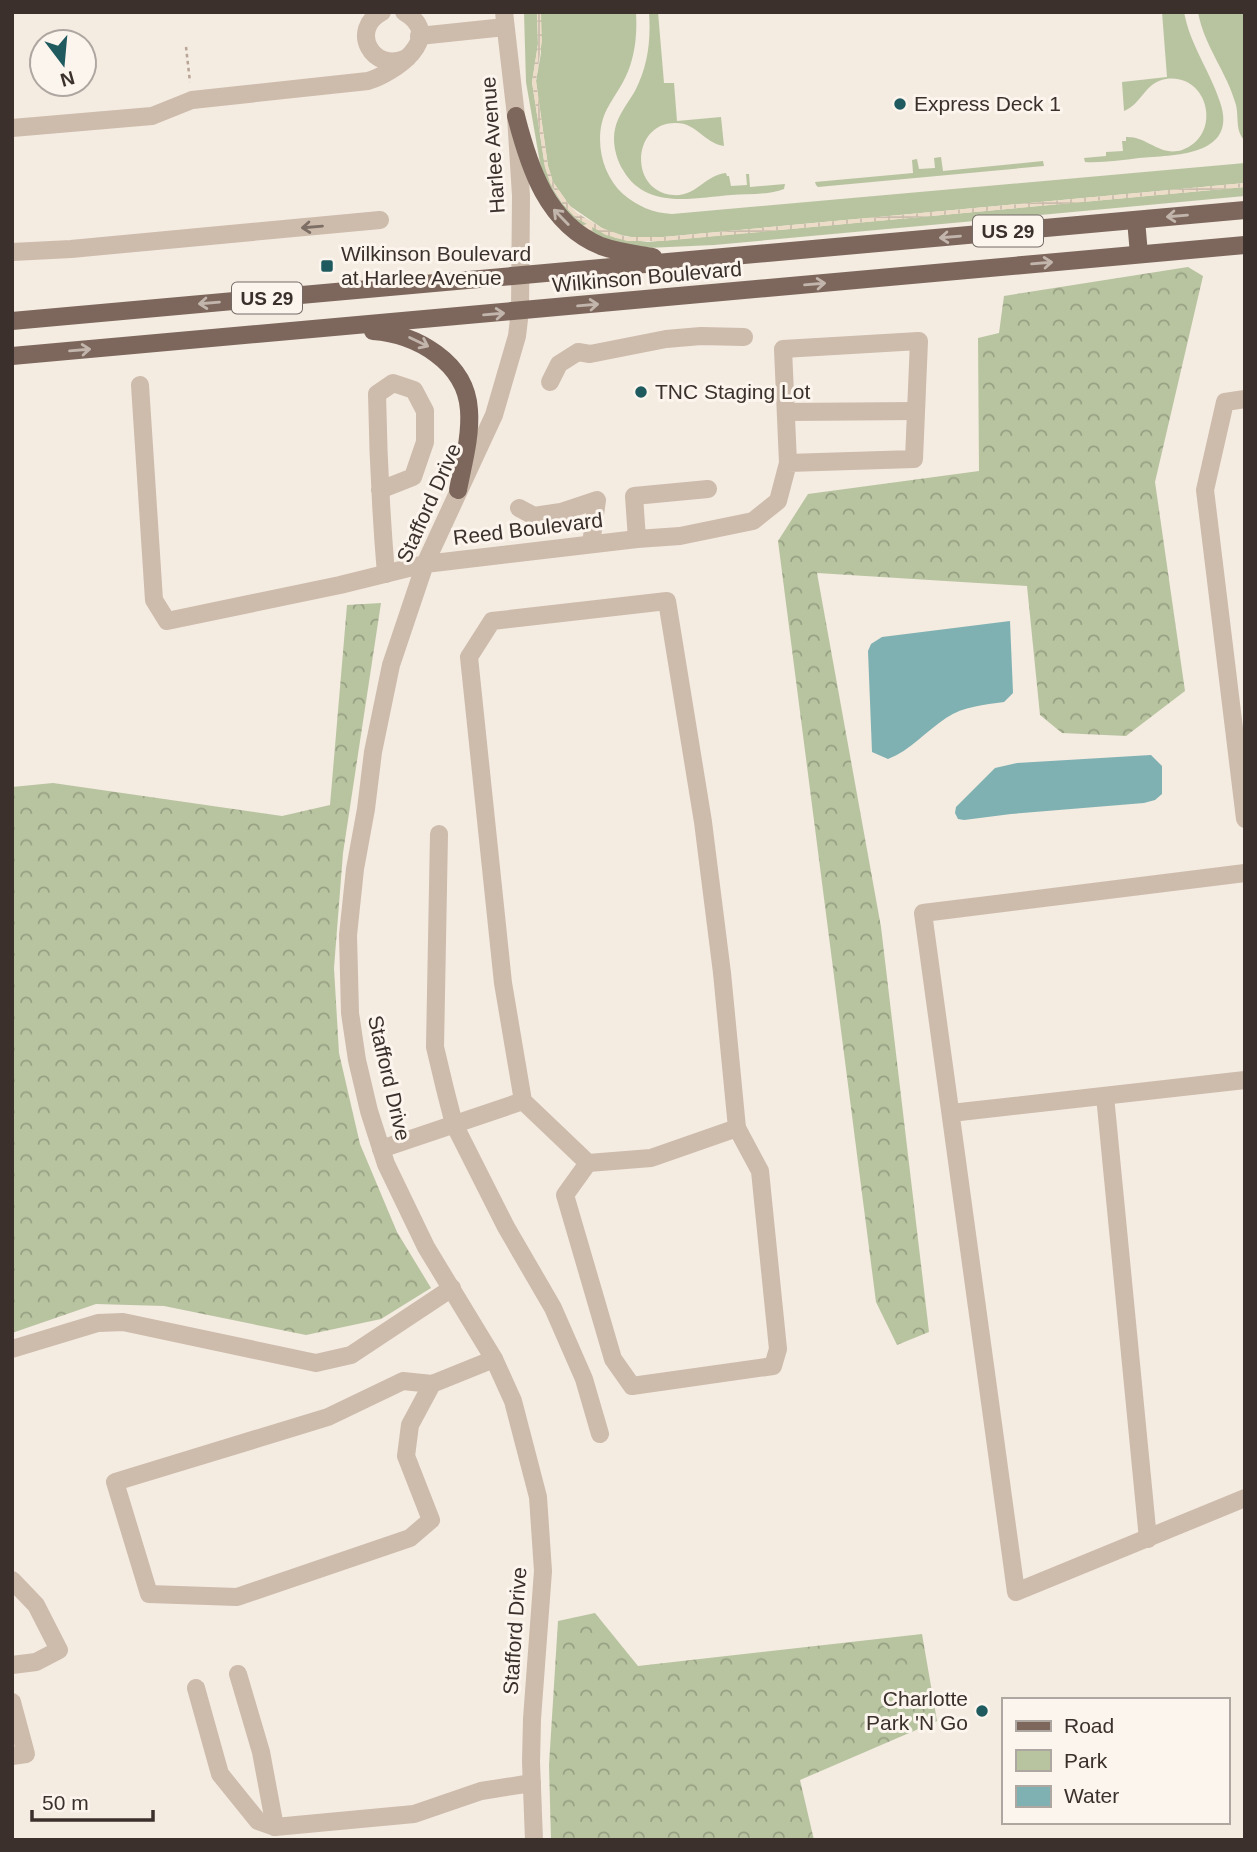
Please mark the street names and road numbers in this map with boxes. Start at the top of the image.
street label: Harlee Avenue [476,76,509,214]
road number: US 29 [973,216,1043,246]
street label: Wilkinson Boulevard [551,257,743,296]
road number: US 29 [232,282,302,314]
street label: Stafford Drive [392,440,465,566]
street label: Reed Boulevard [452,508,604,549]
street label: Stafford Drive [364,1013,415,1143]
street label: Stafford Drive [499,1566,530,1696]

